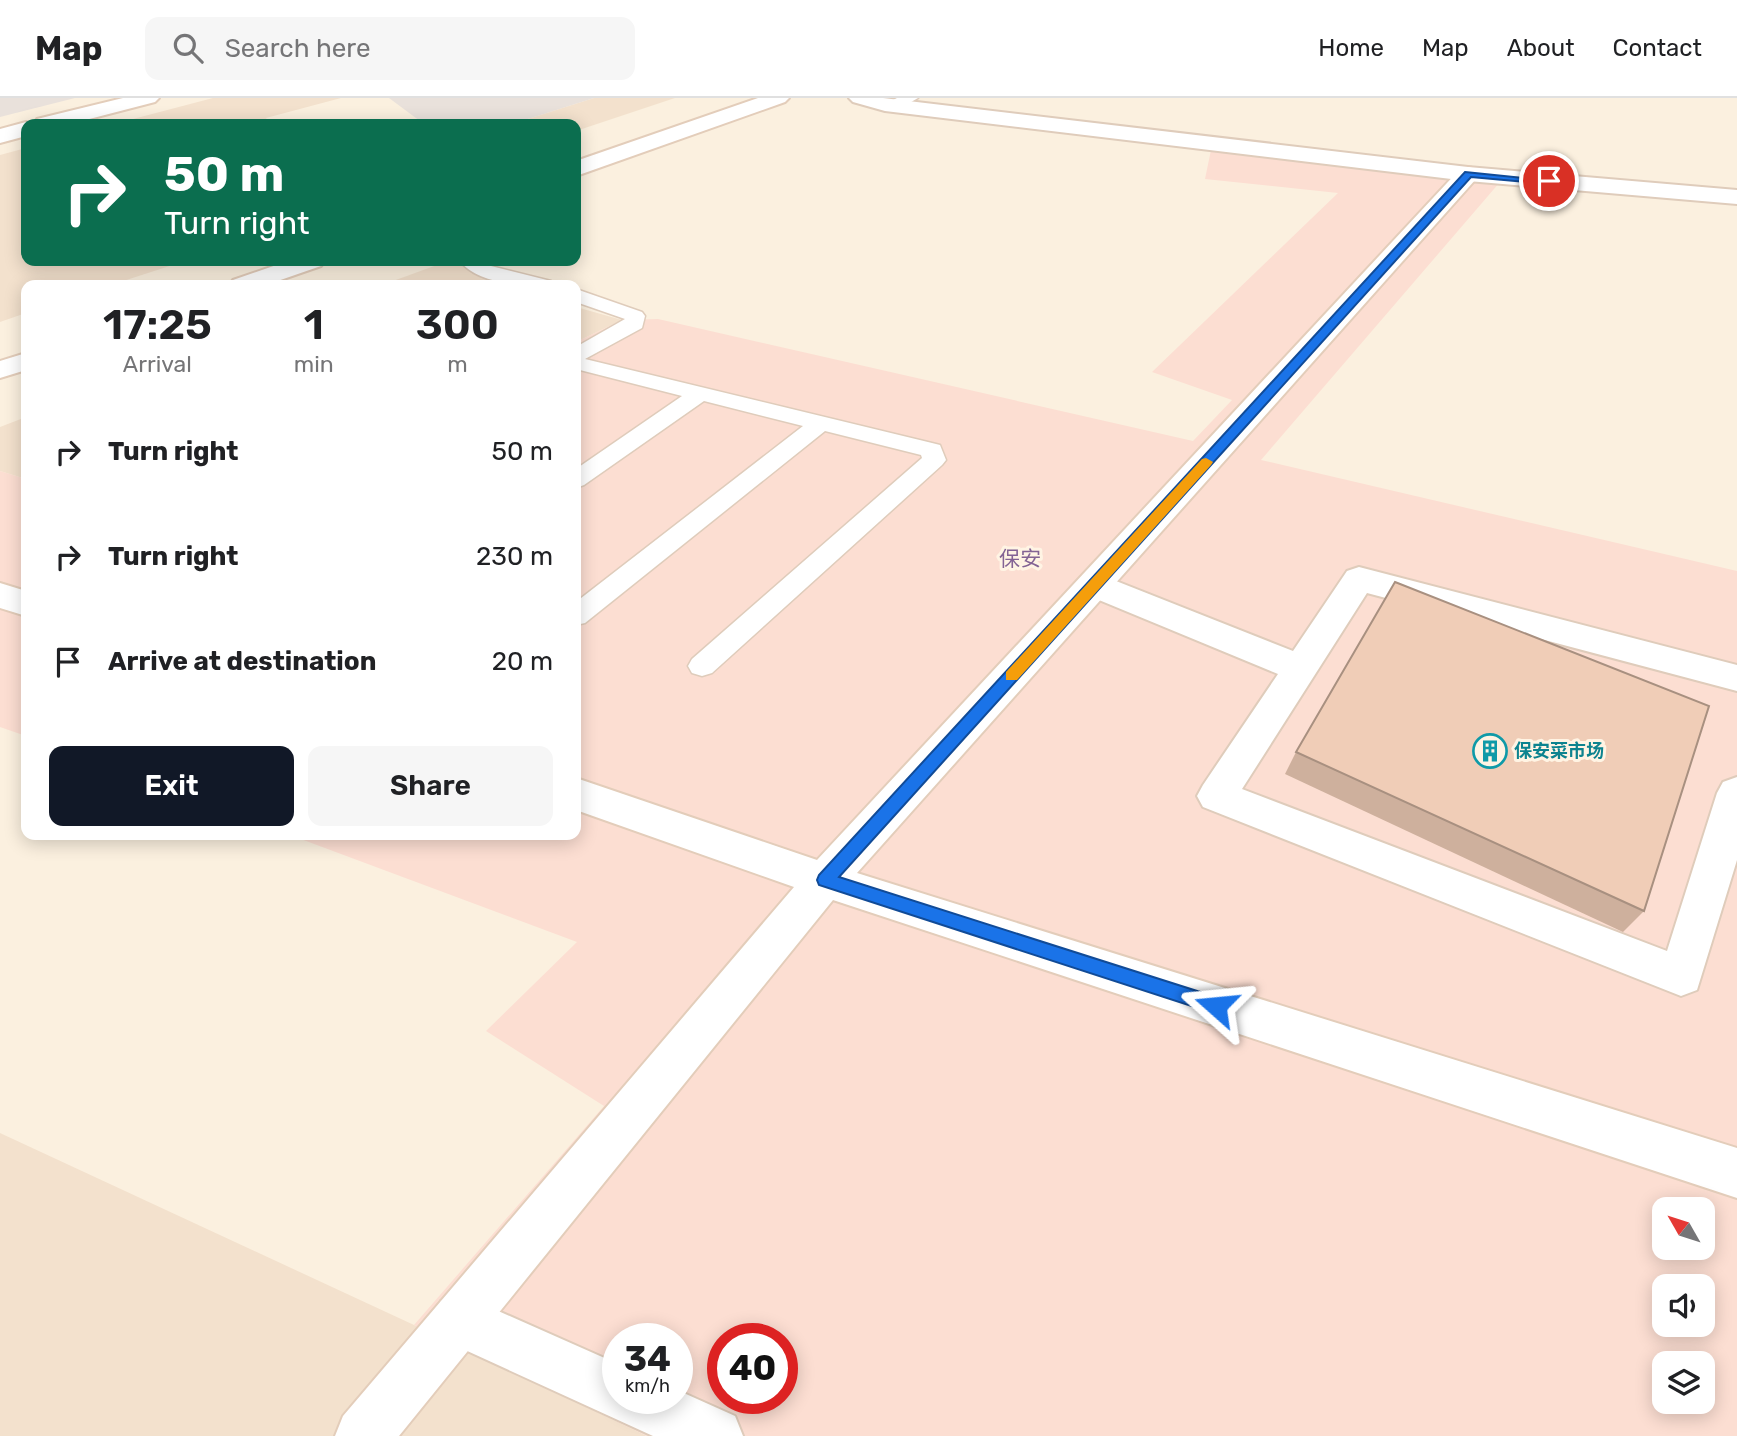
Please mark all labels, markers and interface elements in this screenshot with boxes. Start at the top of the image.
search box [145,17,635,80]
text: Map [35,29,103,68]
icon: search [169,29,207,67]
text: Search here [225,33,370,64]
text: Home [1318,34,1384,62]
text: Map [1422,34,1469,62]
text: About [1507,34,1575,62]
text: Contact [1613,34,1702,62]
text: 50 m [164,145,284,203]
icon: right [49,147,140,238]
pin [1519,151,1579,211]
icon: arrive [1530,162,1568,200]
text: Turn right [164,204,309,242]
text: 17:25 [103,300,212,350]
text: 1 [304,300,324,350]
text: 300 [416,300,499,350]
text: Arrival [123,350,192,378]
text: min [294,350,334,378]
text: m [447,350,468,378]
icon: right [49,433,87,471]
text: Turn right [108,436,238,467]
text: 50 m [492,436,553,467]
icon: right [49,538,87,576]
text: Turn right [108,541,238,572]
text: 230 m [476,541,553,572]
district label: 保安 [999,546,1041,571]
icon: arrive [49,643,87,681]
text: Arrive at destination [108,646,376,677]
text: 20 m [492,646,553,677]
building icon: 保安菜市场 [1471,732,1509,770]
place label: 保安菜市场 [1514,740,1604,762]
button: Exit [49,746,294,826]
button: Share [308,746,553,826]
position arrow [1179,969,1253,1043]
north arrow [1652,1197,1715,1260]
map controls [1652,1197,1715,1414]
button: sound [1652,1274,1715,1337]
speed limit sign: 40 [707,1323,798,1414]
text: 34 [624,1338,671,1380]
button: layers [1652,1351,1715,1414]
text: km/h [625,1375,670,1397]

